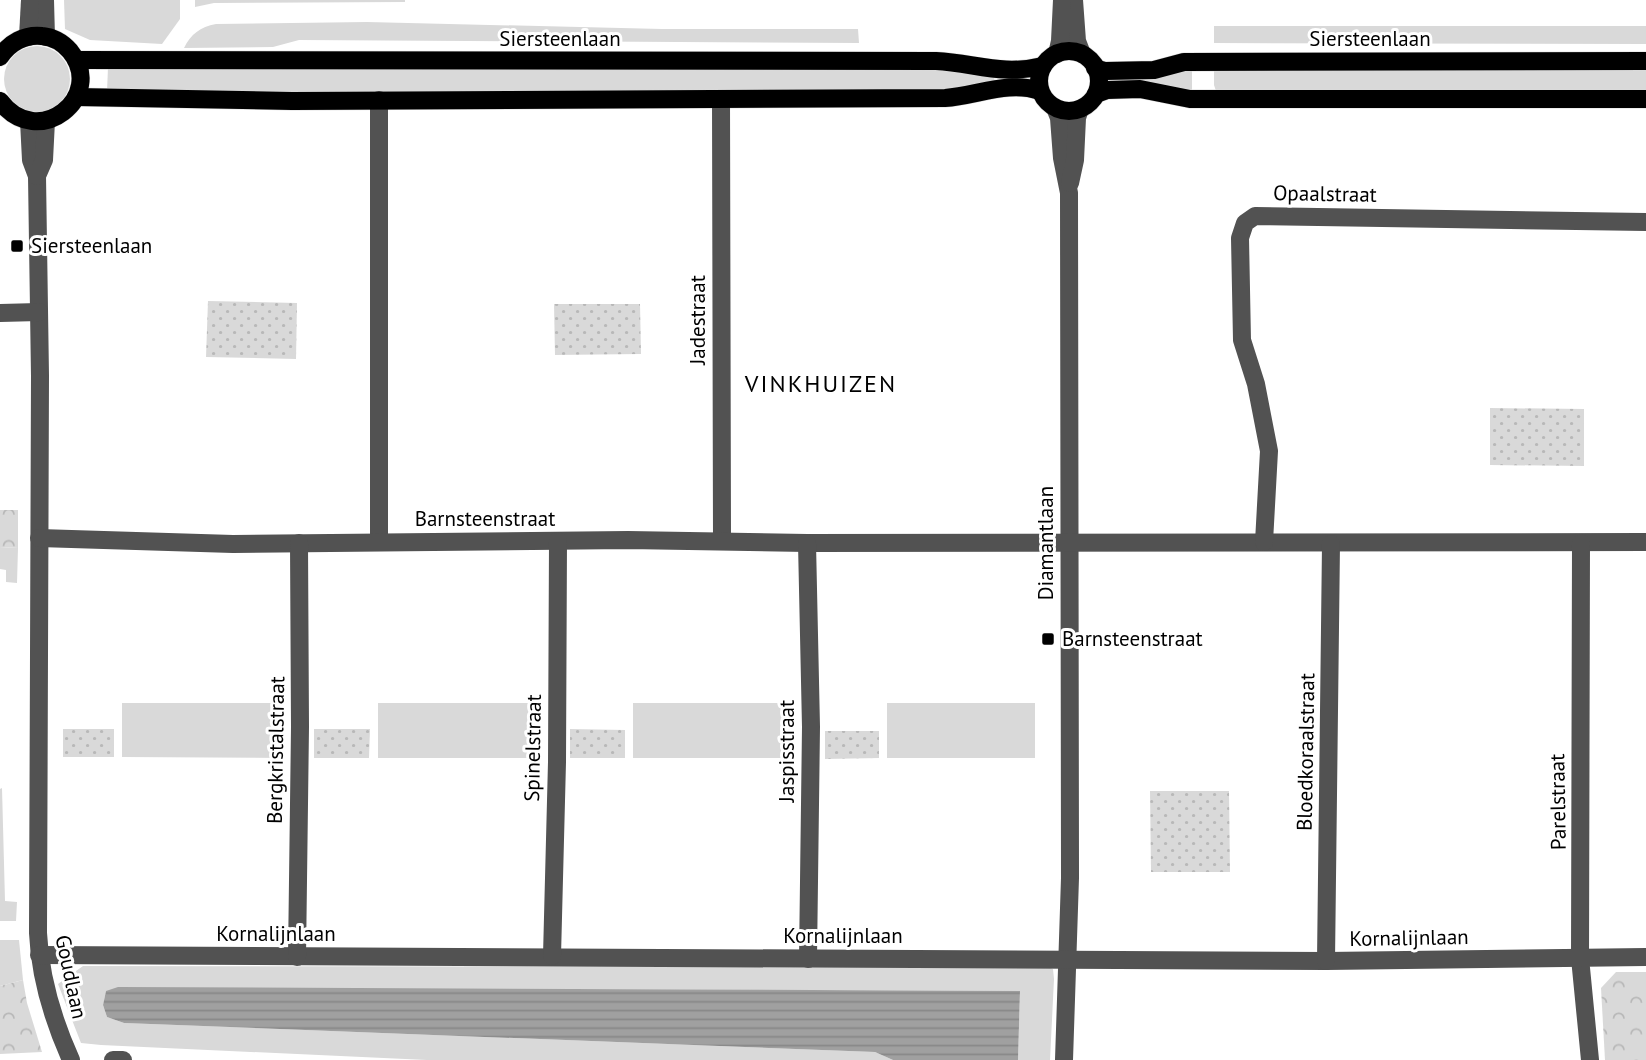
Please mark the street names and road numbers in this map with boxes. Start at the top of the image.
street label: Siersteenlaan [499,25,621,52]
street label: Siersteenlaan [1309,25,1431,52]
street label: Opaalstraat [1273,179,1377,208]
street label: Jadestraat [684,275,711,366]
street label: Diamantlaan [1032,486,1059,600]
street label: Barnsteenstraat [415,505,555,532]
street label: Bloedkoraalstraat [1291,673,1320,831]
street label: Bergkristalstraat [261,676,290,824]
street label: Spinelstraat [518,694,547,802]
street label: Jaspisstraat [773,700,800,803]
street label: Parelstraat [1543,754,1572,850]
street label: Kornalijnlaan [216,920,336,947]
street label: Kornalijnlaan [783,922,903,949]
street label: Kornalijnlaan [1349,923,1469,952]
street label: Goudlaan [49,932,94,1021]

